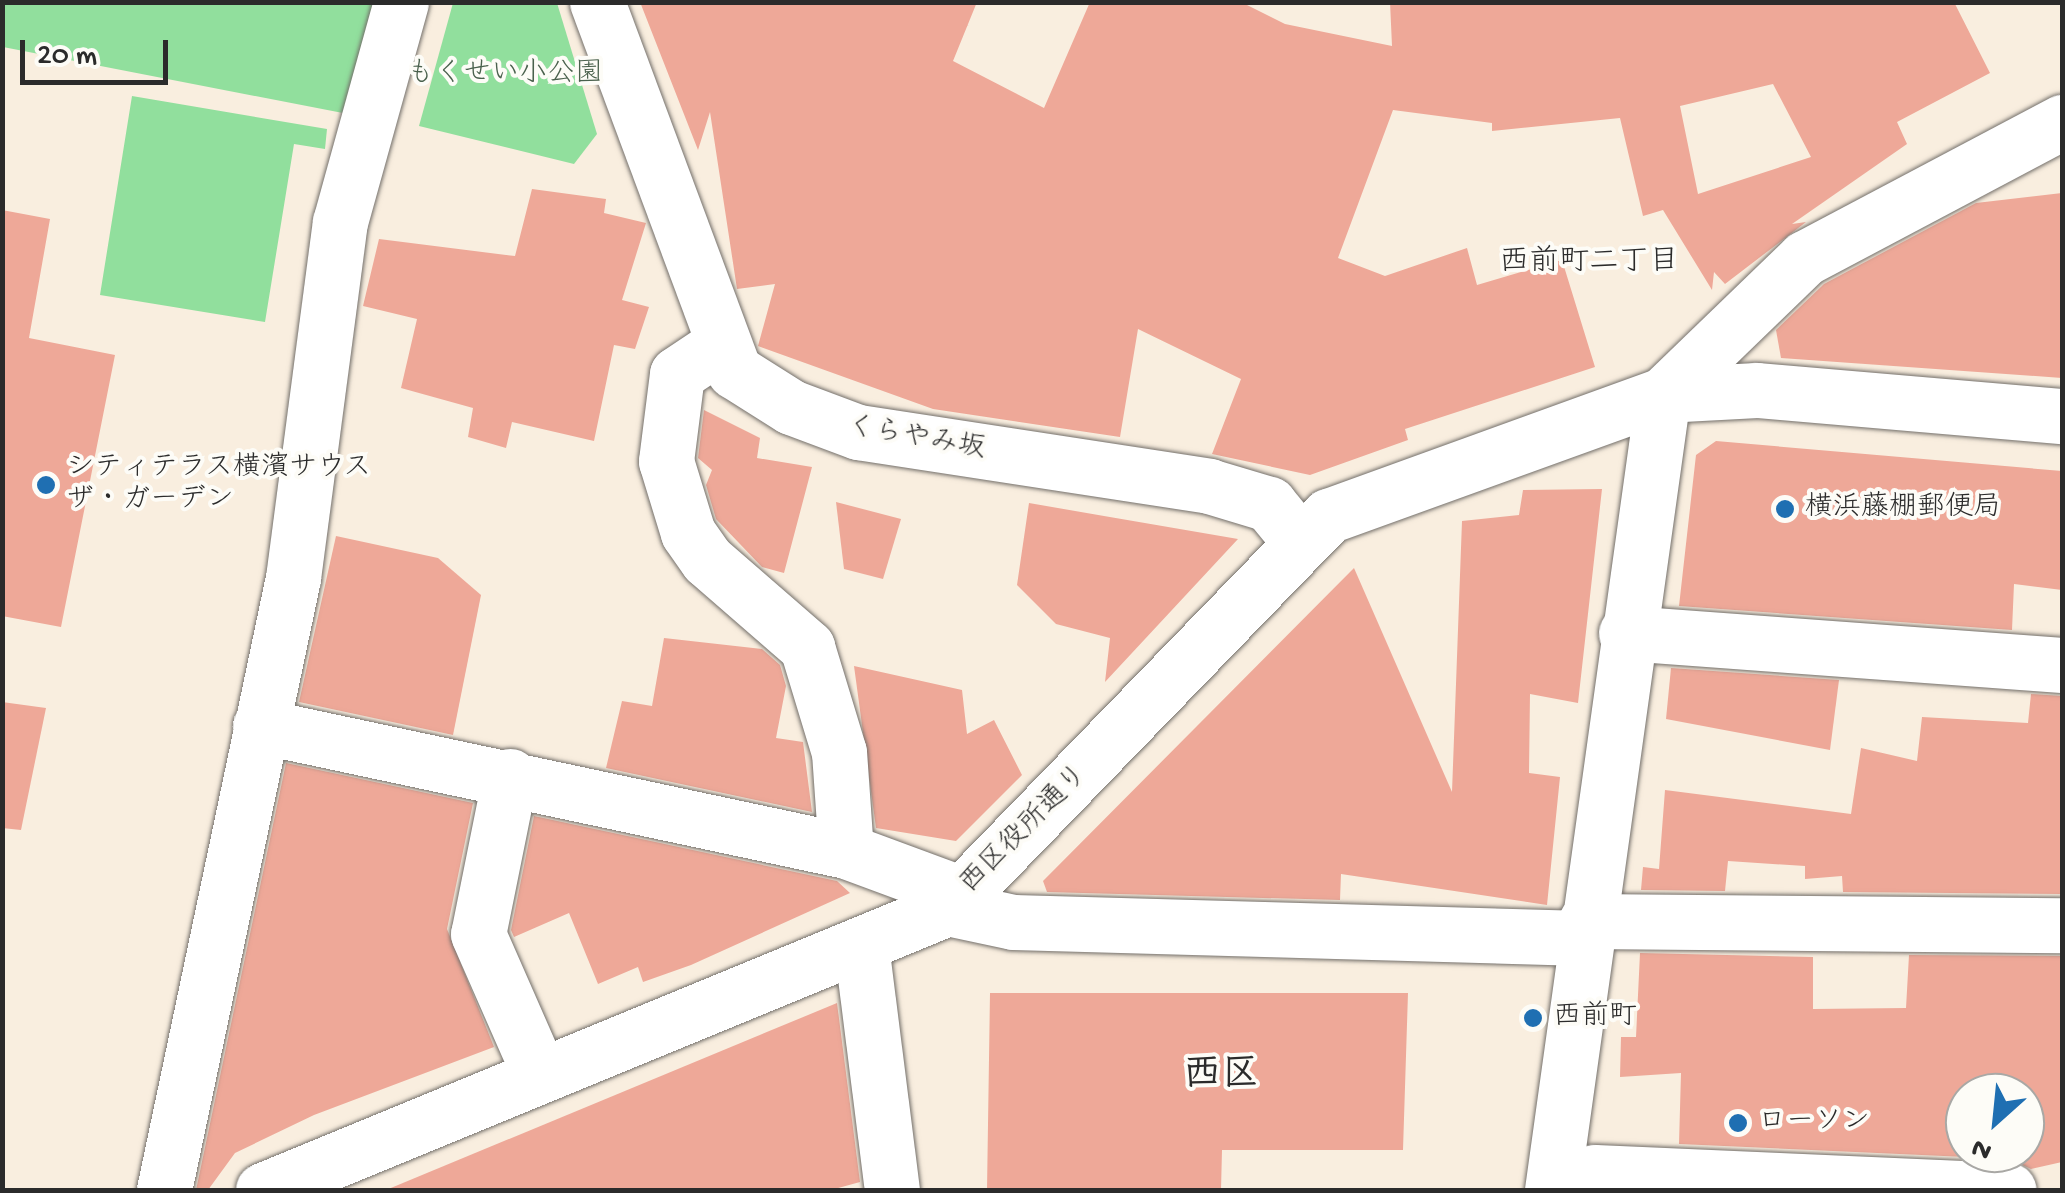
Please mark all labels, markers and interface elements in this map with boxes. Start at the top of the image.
scale bar [25,20,172,82]
text: 20 m [37,40,97,75]
park label: もくせい小公園 [407,58,603,92]
district label: 西前町二丁目 [1499,246,1679,282]
street label: くらやみ坂 [844,410,988,468]
place label: シティテラス横濱サウス ザ・ガーデン [66,452,374,518]
marker: シティテラス横濱サウス ザ・ガーデン [35,474,57,496]
place label: 横浜藤棚郵便局 [1805,492,2001,526]
marker: 横浜藤棚郵便局 [1774,498,1796,520]
street label: 西区役所通り [954,759,1096,901]
place label: 西前町 [1553,1001,1637,1035]
marker: 西前町 [1522,1007,1544,1029]
district label: 西区 [1183,1055,1259,1101]
north arrow [1945,1073,2045,1173]
place label: ローソン [1758,1106,1870,1140]
marker: ローソン [1727,1112,1749,1134]
text: N [1966,1130,1998,1167]

